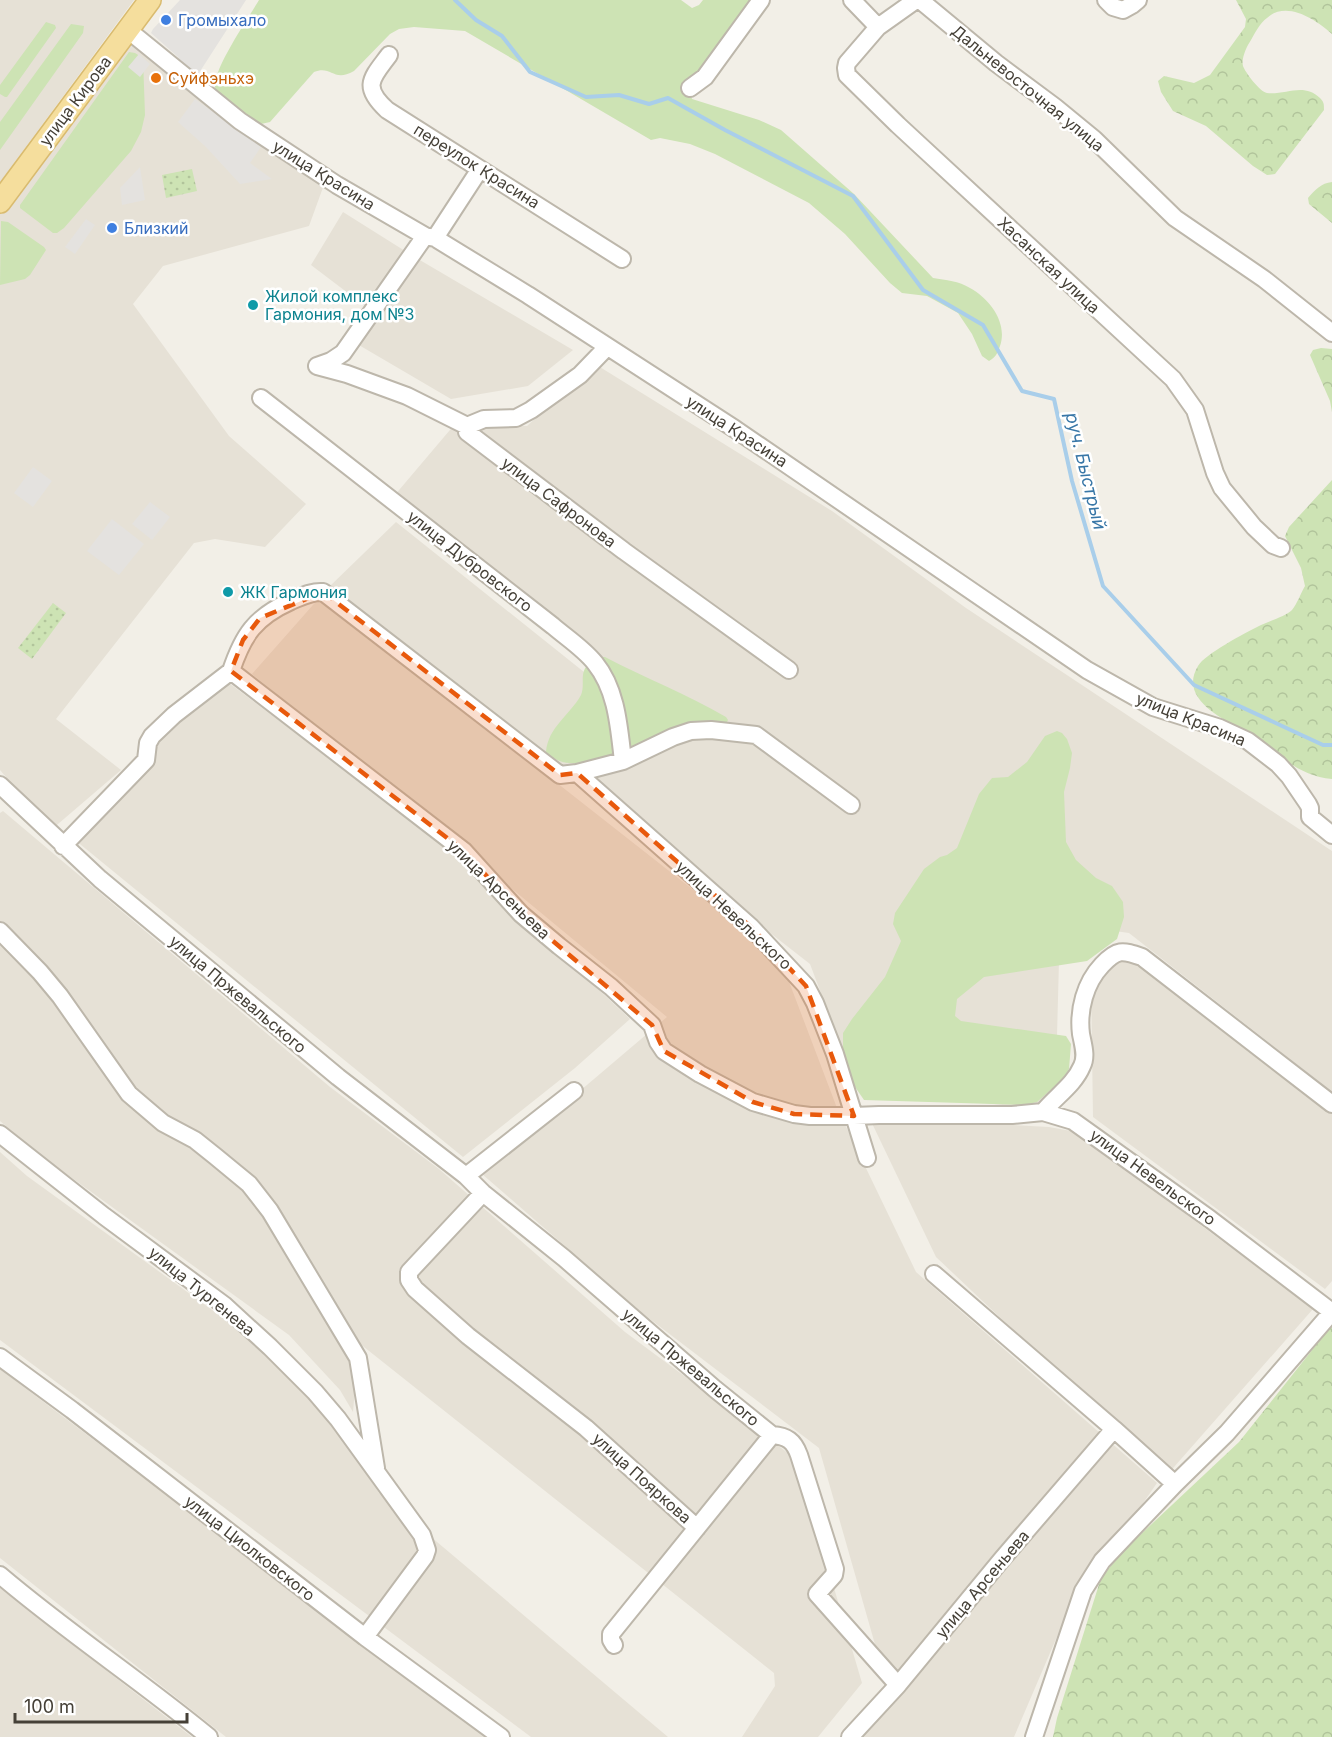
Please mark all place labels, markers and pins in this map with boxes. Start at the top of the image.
place label: Громыхало [178,10,266,30]
marker: Громыхало [159,13,173,27]
place label: Суйфэньхэ [168,68,254,88]
marker: Суйфэньхэ [149,71,163,85]
place label: Близкий [124,218,189,238]
marker: Близкий [105,221,119,235]
place label: Жилой комплекс Гармония, дом №3 [265,286,415,324]
marker: Жилой комплекс Гармония, дом №3 [246,298,260,312]
place label: ЖК Гармония [240,582,347,602]
marker: ЖК Гармония [221,585,235,599]

